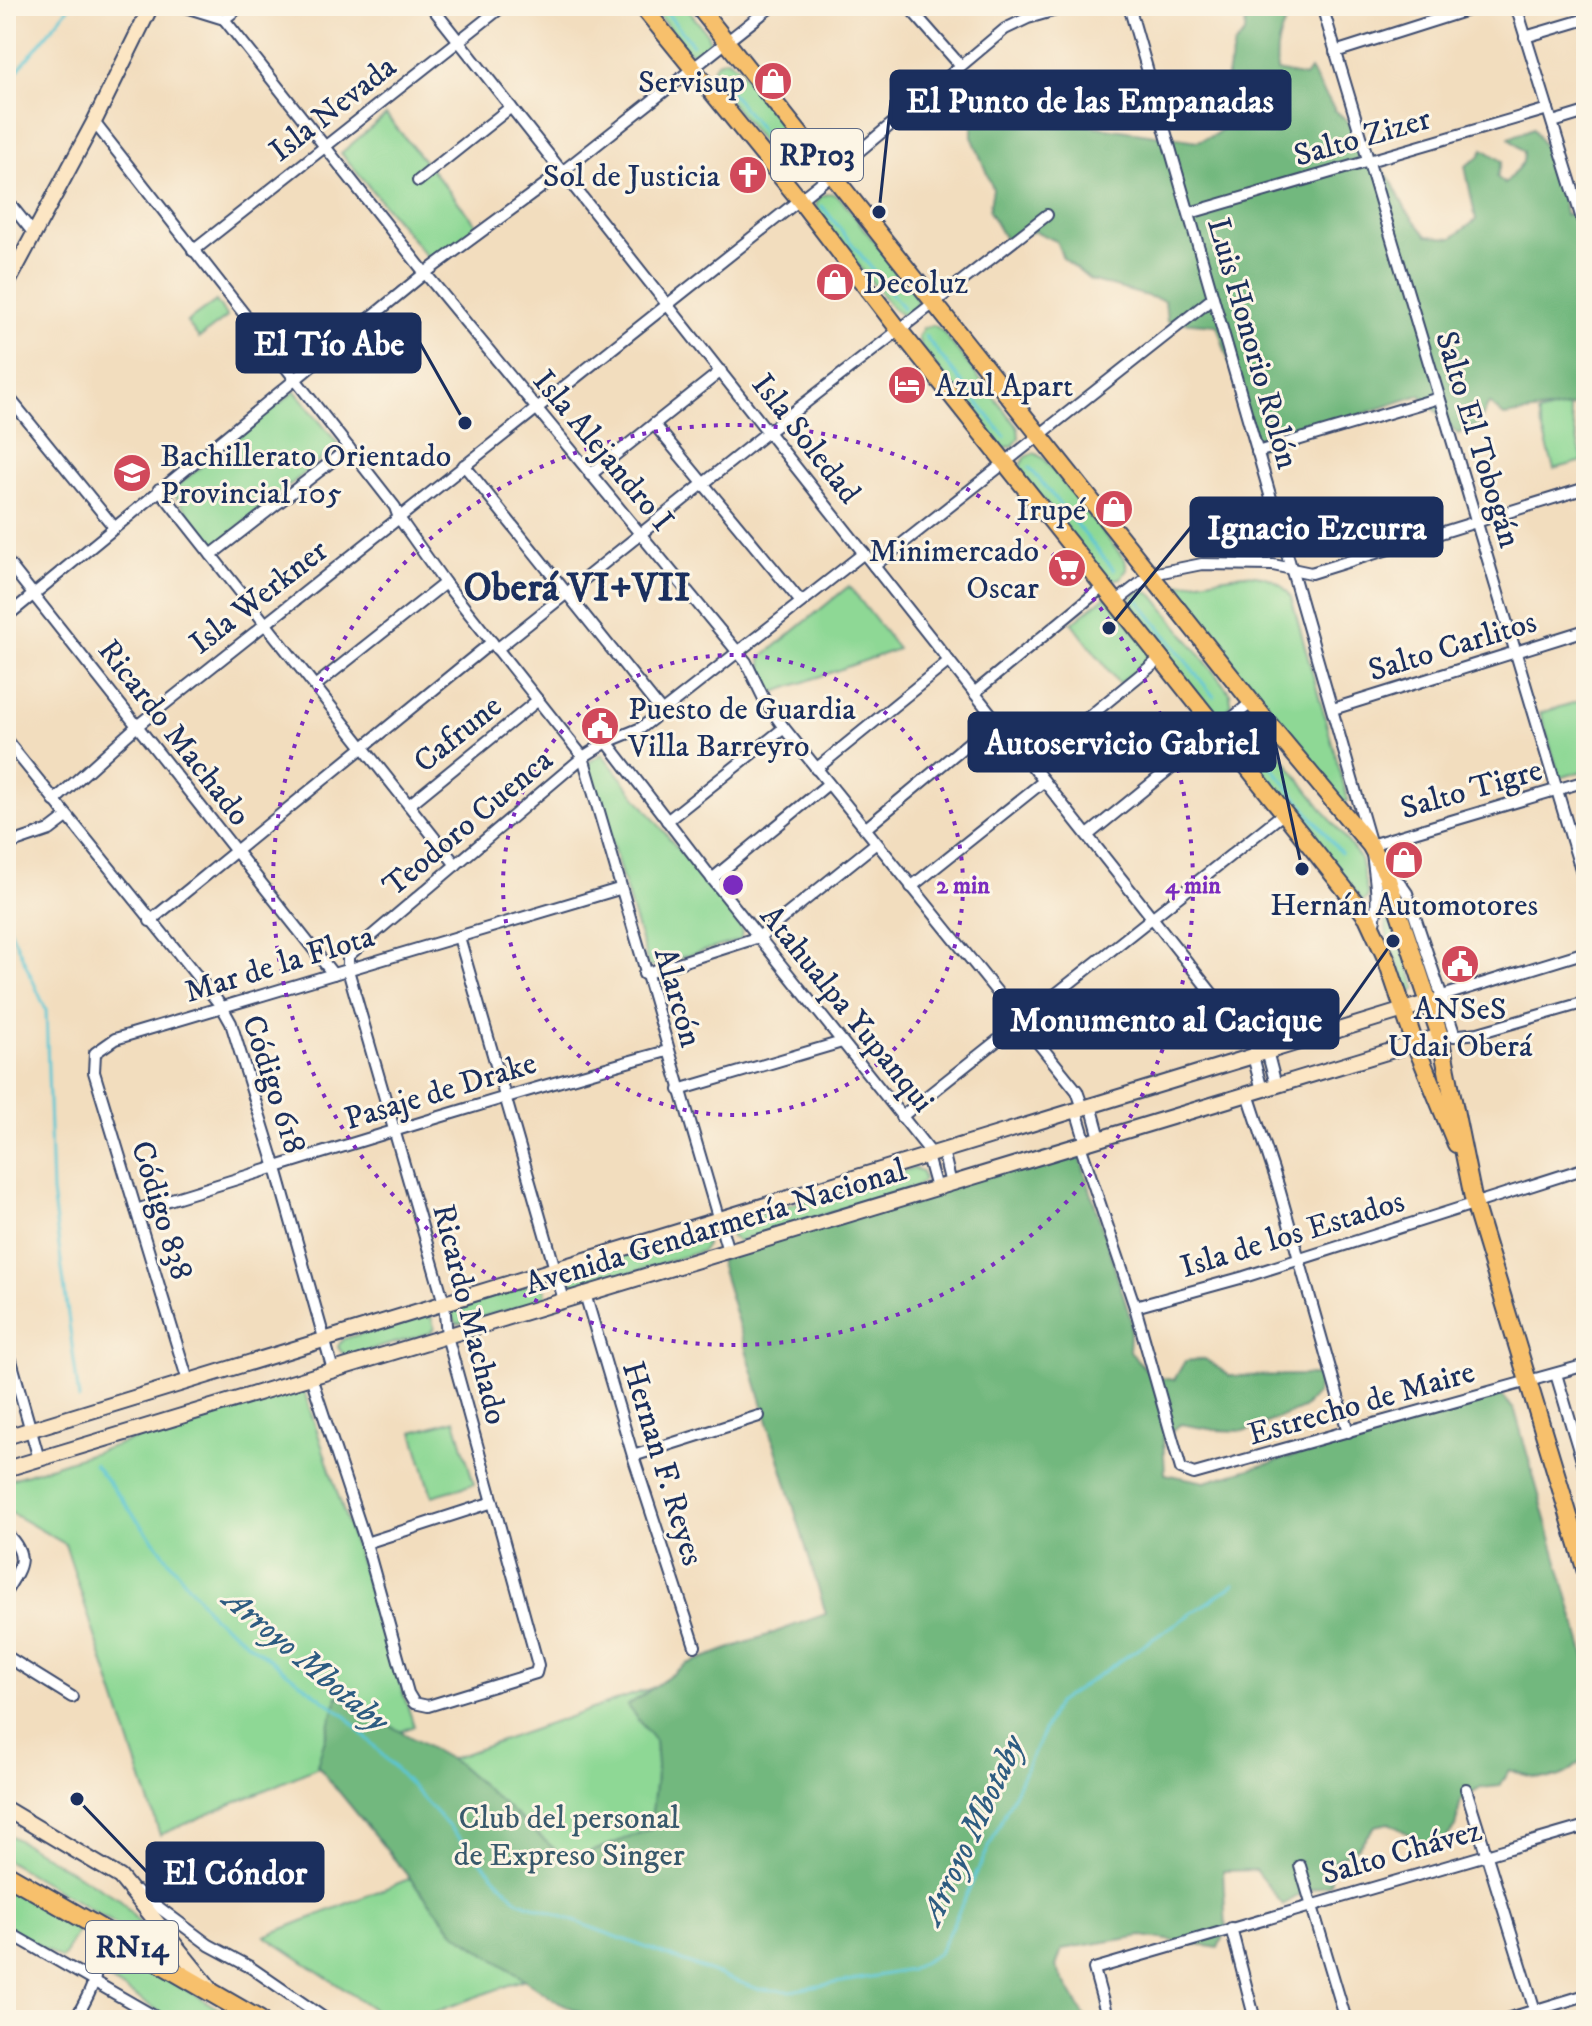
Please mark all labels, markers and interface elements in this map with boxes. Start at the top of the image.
street label: Isla Nevada [262,47,405,172]
shop icon: Servisup [752,60,794,102]
place label: Servisup [638,63,745,103]
callout: El Punto de las Empanadas [891,71,1290,129]
text: El Punto de las Empanadas [906,81,1274,123]
street label: Salto Zizer [1290,99,1436,176]
road number: RP103 [771,129,863,181]
church icon: Sol de Justicia [727,154,769,196]
place label: Sol de Justicia [543,157,720,197]
street label: Luis Honorio Rolón [1197,213,1307,474]
shop icon: Decoluz [814,261,856,303]
place label: Decoluz [863,264,968,304]
callout: El Tío Abe [237,314,420,372]
text: El Tío Abe [254,324,404,366]
street label: Salto El Tobogán [1425,326,1529,553]
street label: Isla Alejandro I [523,362,682,540]
hotel icon: Azul Apart [886,364,928,406]
street label: Isla Soledad [742,366,869,512]
place label: Azul Apart [935,367,1073,407]
place label: Bachillerato Orientado Provincial 105 [160,437,451,514]
school or university icon: Bachillerato Orientado Provincial 105 [111,452,153,494]
shop icon: Irupé [1093,488,1135,530]
place label: Irupé [1016,491,1087,531]
callout: Ignacio Ezcurra [1191,498,1442,556]
text: Ignacio Ezcurra [1207,508,1427,550]
street label: Isla Werkner [182,531,336,664]
place label: Minimercado Oscar [869,532,1039,609]
supermarket icon: Minimercado Oscar [1046,547,1088,589]
district label: Oberá VI+VII [464,564,690,614]
street label: Salto Carlitos [1364,602,1541,691]
street label: Ricardo Machado [88,632,259,834]
street label: Cafrune [406,687,511,782]
place label: Puesto de Guardia Villa Barreyro [627,690,856,767]
public building icon: Puesto de Guardia Villa Barreyro [579,705,621,747]
callout: Autoservicio Gabriel [969,713,1275,771]
text: Autoservicio Gabriel [984,723,1260,765]
street label: Teodoro Cuenca [375,741,562,906]
street label: Salto Tigre [1396,751,1547,829]
shop icon: Hernán Automotores [1383,839,1425,881]
centre of rings [719,871,747,899]
text: 2 min [936,871,990,901]
text: 4 min [1165,871,1221,901]
place label: Hernán Automotores [1270,886,1538,926]
street label: Atahualpa Yupanqui [751,897,942,1121]
street label: Mar de la Flota [180,917,380,1013]
street label: Alarcón [644,943,710,1052]
public building icon: ANSeS Udai Oberá [1439,943,1481,985]
callout: Monumento al Cacique [994,990,1338,1048]
place label: ANSeS Udai Oberá [1387,990,1533,1067]
text: Monumento al Cacique [1010,1000,1322,1042]
street label: Código 618 [232,1010,314,1159]
street label: Pasaje de Drake [340,1044,541,1140]
street label: Código 838 [121,1136,201,1285]
street label: Avenida Gendarmería Nacional [520,1151,911,1305]
street label: Isla de los Estados [1176,1182,1409,1288]
street label: Ricardo Machado [422,1200,516,1429]
street label: Estrecho de Maire [1244,1352,1480,1455]
street label: Hernan F. Reyes [612,1357,712,1571]
water label: Arroyo Mbotaby [212,1577,398,1743]
water label: Arroyo Mbotaby [909,1728,1035,1934]
park label: Club del personal de Expreso Singer [453,1799,685,1876]
street label: Salto Chávez [1317,1811,1487,1895]
callout: El Cóndor [147,1843,323,1901]
text: El Cóndor [163,1853,308,1895]
road number: RN14 [86,1921,178,1973]

